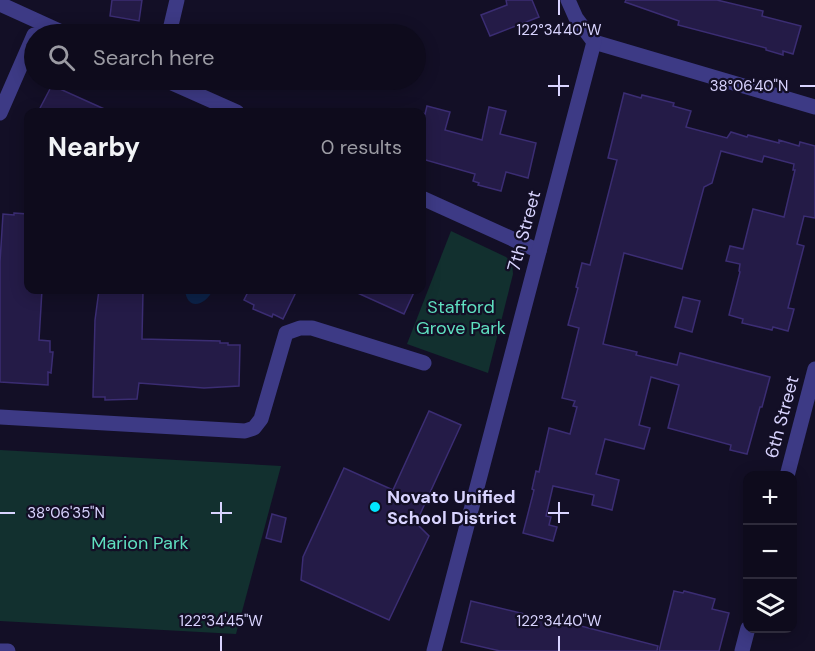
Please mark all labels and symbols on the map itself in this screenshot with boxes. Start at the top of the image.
text: 122°34'40"W [517,20,602,40]
text: 38°06'40"N [710,76,788,96]
street label: 7th Street [502,188,546,274]
park label: Stafford Grove Park [416,295,506,340]
street label: 6th Street [759,373,805,461]
place label: Novato Unified School District [387,485,517,530]
marker: Novato Unified School District [368,500,382,514]
text: 38°06'35"N [27,503,105,523]
park label: Marion Park [91,531,189,555]
text: 122°34'45"W [179,611,263,631]
text: 122°34'40"W [517,611,602,631]

